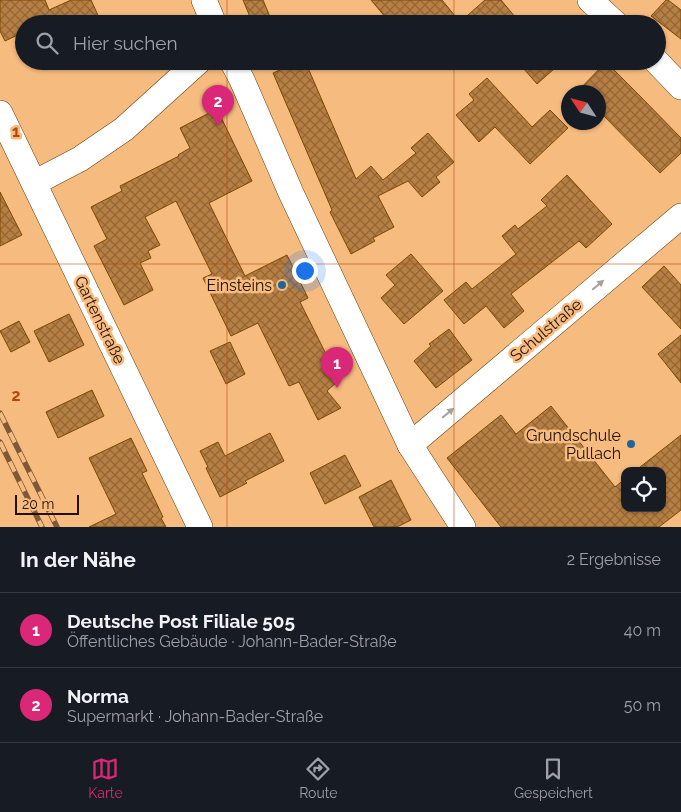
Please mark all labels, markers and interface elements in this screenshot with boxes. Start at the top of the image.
search box [15,15,666,70]
icon: search [33,29,61,57]
text: Hier suchen [73,32,178,54]
pin: 2 [202,85,234,126]
north arrow [561,85,606,130]
text: 1 [12,122,20,141]
your location [292,258,318,284]
street label: Gartenstraße [71,273,129,367]
place label: Einsteins [207,276,272,295]
marker: Einsteins [276,279,288,291]
one-way arrow [592,280,605,291]
street label: Schulstraße [506,295,586,365]
pin: 1 [321,347,353,388]
text: 2 [11,386,21,405]
one-way arrow [441,408,454,419]
place label: Grundschule Pullach [526,426,621,463]
marker: Grundschule Pullach [625,438,637,450]
map controls [621,467,666,512]
button: locate [621,467,666,512]
scale bar [15,492,79,515]
text: 20 m [22,496,54,512]
text: In der Nähe [20,547,136,572]
text: 2 Ergebnisse [567,550,661,569]
text: Deutsche Post Filiale 505 [67,610,295,632]
text: 1 [32,621,40,640]
text: 40 m [624,621,661,640]
text: Öffentliches Gebäude · Johann-Bader-Straße [67,632,397,651]
text: Norma [67,685,129,707]
text: 2 [31,696,41,715]
text: 50 m [624,696,661,715]
text: Supermarkt · Johann-Bader-Straße [67,707,323,726]
tab: Karte [88,755,123,801]
tab: Route [299,755,338,801]
tab: Gespeichert [514,755,593,801]

